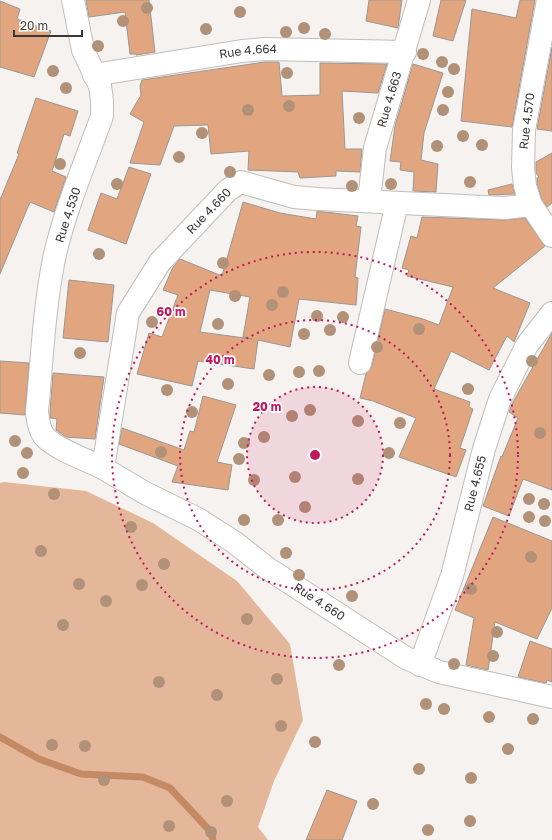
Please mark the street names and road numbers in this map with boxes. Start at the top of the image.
street label: Rue 4.664 [218,41,277,62]
street label: Rue 4.663 [374,70,404,129]
street label: Rue 4.570 [516,92,537,150]
street label: Rue 4.530 [52,185,84,244]
street label: Rue 4.660 [183,185,234,237]
street label: Rue 4.655 [461,454,489,513]
street label: Rue 4.660 [291,579,348,624]

